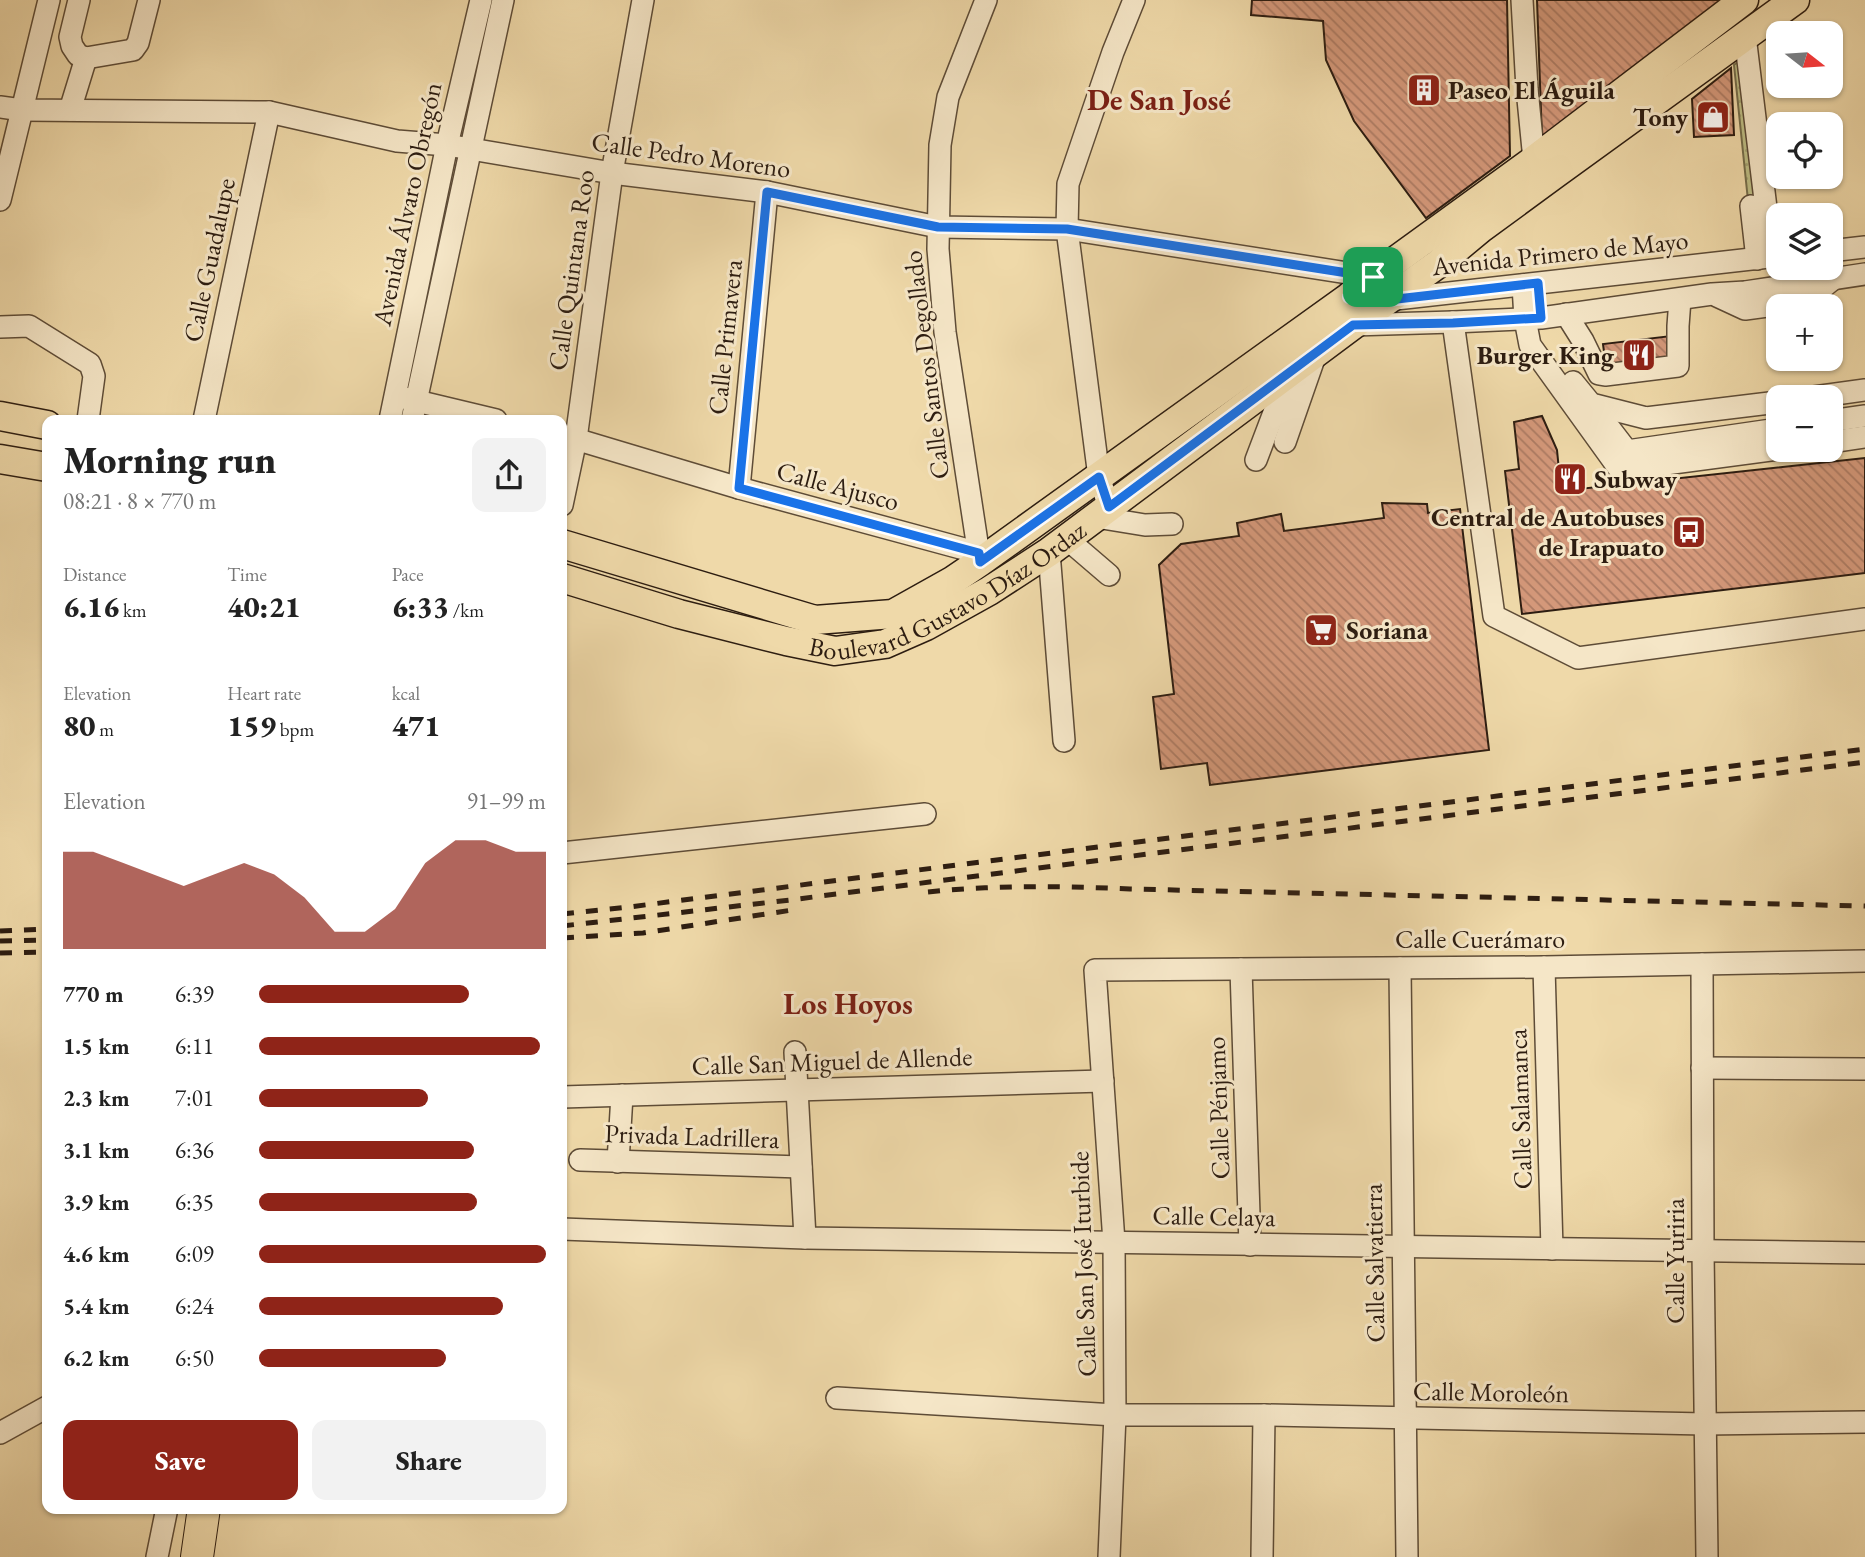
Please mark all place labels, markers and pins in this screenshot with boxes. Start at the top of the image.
building icon: Paseo El Águila [1405,71,1443,109]
place label: Paseo El Águila [1448,73,1616,107]
shop icon: Tony [1694,98,1732,136]
place label: Tony [1633,100,1688,134]
pin [1343,247,1403,307]
restaurant icon: Burger King [1620,336,1658,374]
place label: Burger King [1477,338,1615,372]
restaurant icon: Subway [1551,460,1589,498]
place label: Subway [1594,462,1678,496]
place label: Central de Autobuses de Irapuato [1431,500,1664,564]
bus stop icon: Central de Autobuses de Irapuato [1670,513,1708,551]
supermarket icon: Soriana [1302,611,1340,649]
place label: Soriana [1346,613,1429,647]

